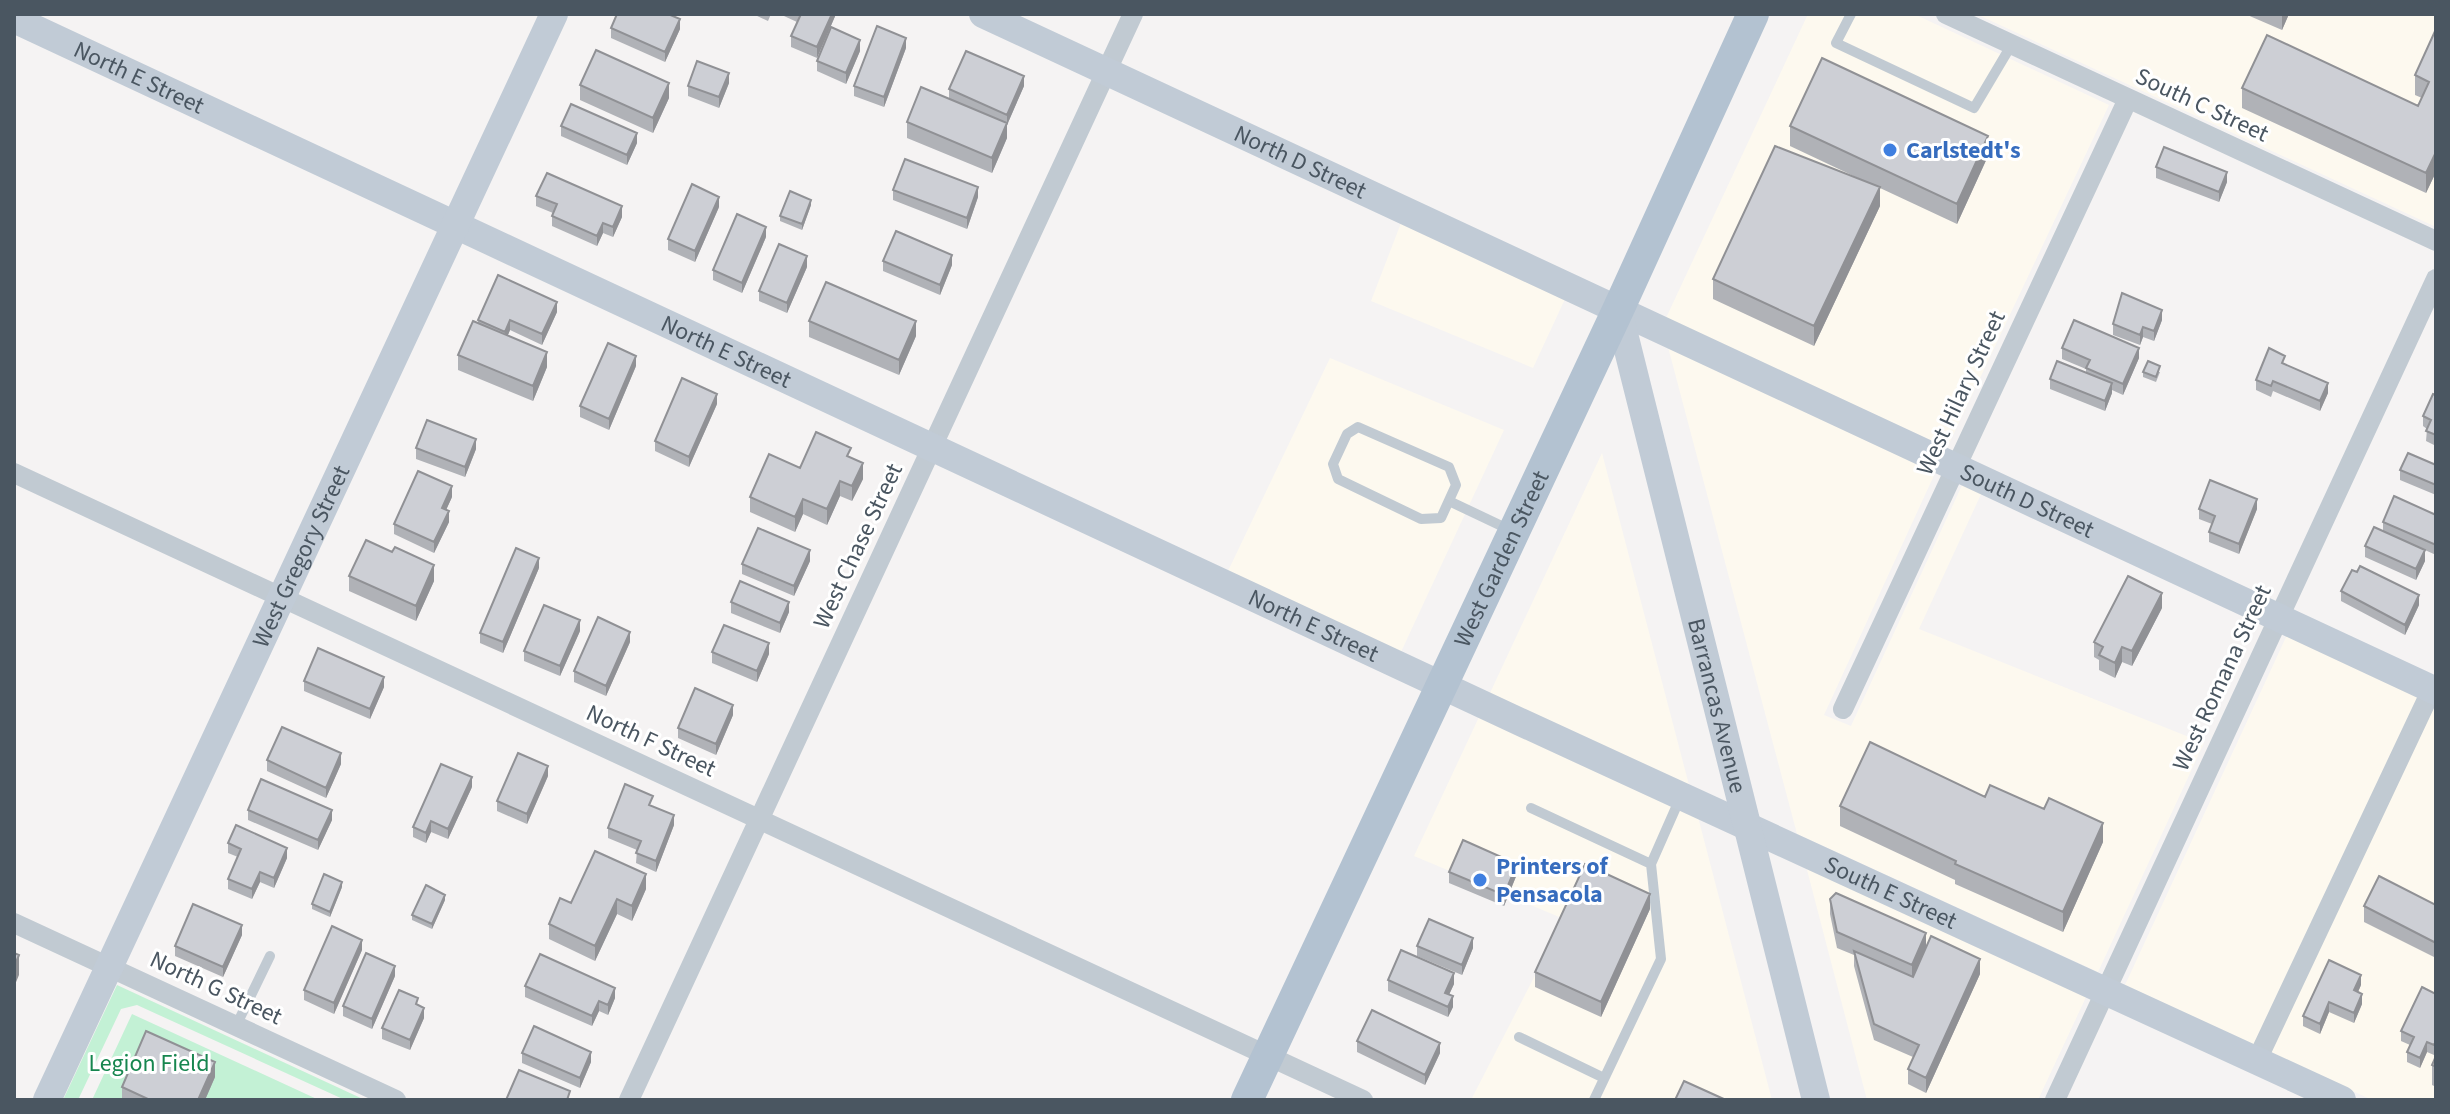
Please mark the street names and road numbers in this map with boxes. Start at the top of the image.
street label: North E Street [68,32,210,123]
street label: South C Street [2130,59,2274,151]
street label: North D Street [1228,116,1372,208]
street label: West Hilary Street [1908,305,2014,481]
street label: North E Street [655,306,797,397]
street label: South D Street [1954,454,2100,547]
street label: West Chase Street [804,457,912,635]
street label: West Gregory Street [243,459,359,653]
street label: West Garden Street [1445,465,1558,653]
street label: West Romana Street [2163,579,2281,777]
street label: North E Street [1242,580,1385,671]
street label: Barrancas Avenue [1678,615,1756,797]
street label: North F Street [580,696,722,786]
street label: South E Street [1819,847,1963,938]
street label: North G Street [144,942,288,1034]

